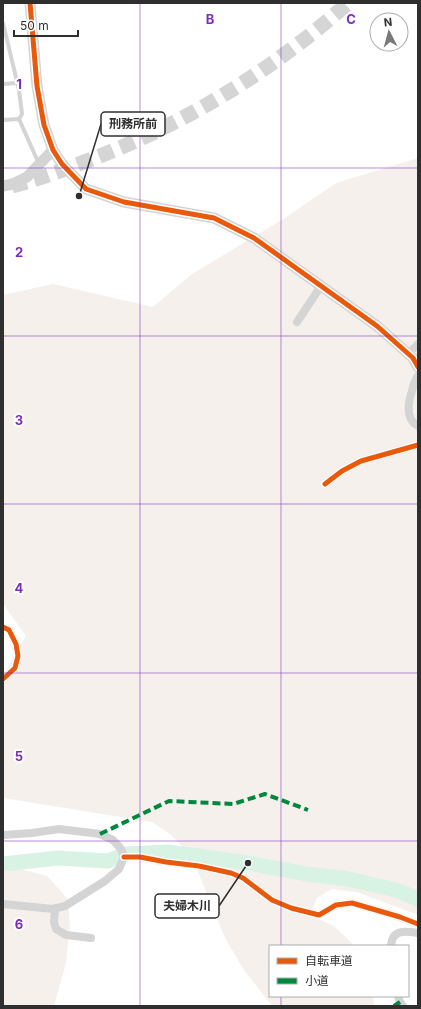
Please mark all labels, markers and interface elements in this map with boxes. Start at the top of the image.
text: B [206,11,215,27]
text: C [346,11,356,27]
scale bar [14,12,78,38]
north arrow [369,12,409,52]
text: N [383,15,393,29]
text: 50 m [20,18,49,33]
text: 1 [16,76,22,92]
callout: 刑務所前 [101,112,165,136]
text: 刑務所前 [109,116,157,131]
text: 2 [15,244,23,260]
text: 3 [15,412,23,428]
text: 4 [15,580,24,596]
text: 5 [15,748,23,764]
callout: 夫婦木川 [155,894,219,918]
text: 夫婦木川 [163,898,211,913]
text: 6 [15,916,23,932]
legend [269,945,409,997]
text: 自転車道 [305,953,353,968]
text: 小道 [305,973,329,988]

